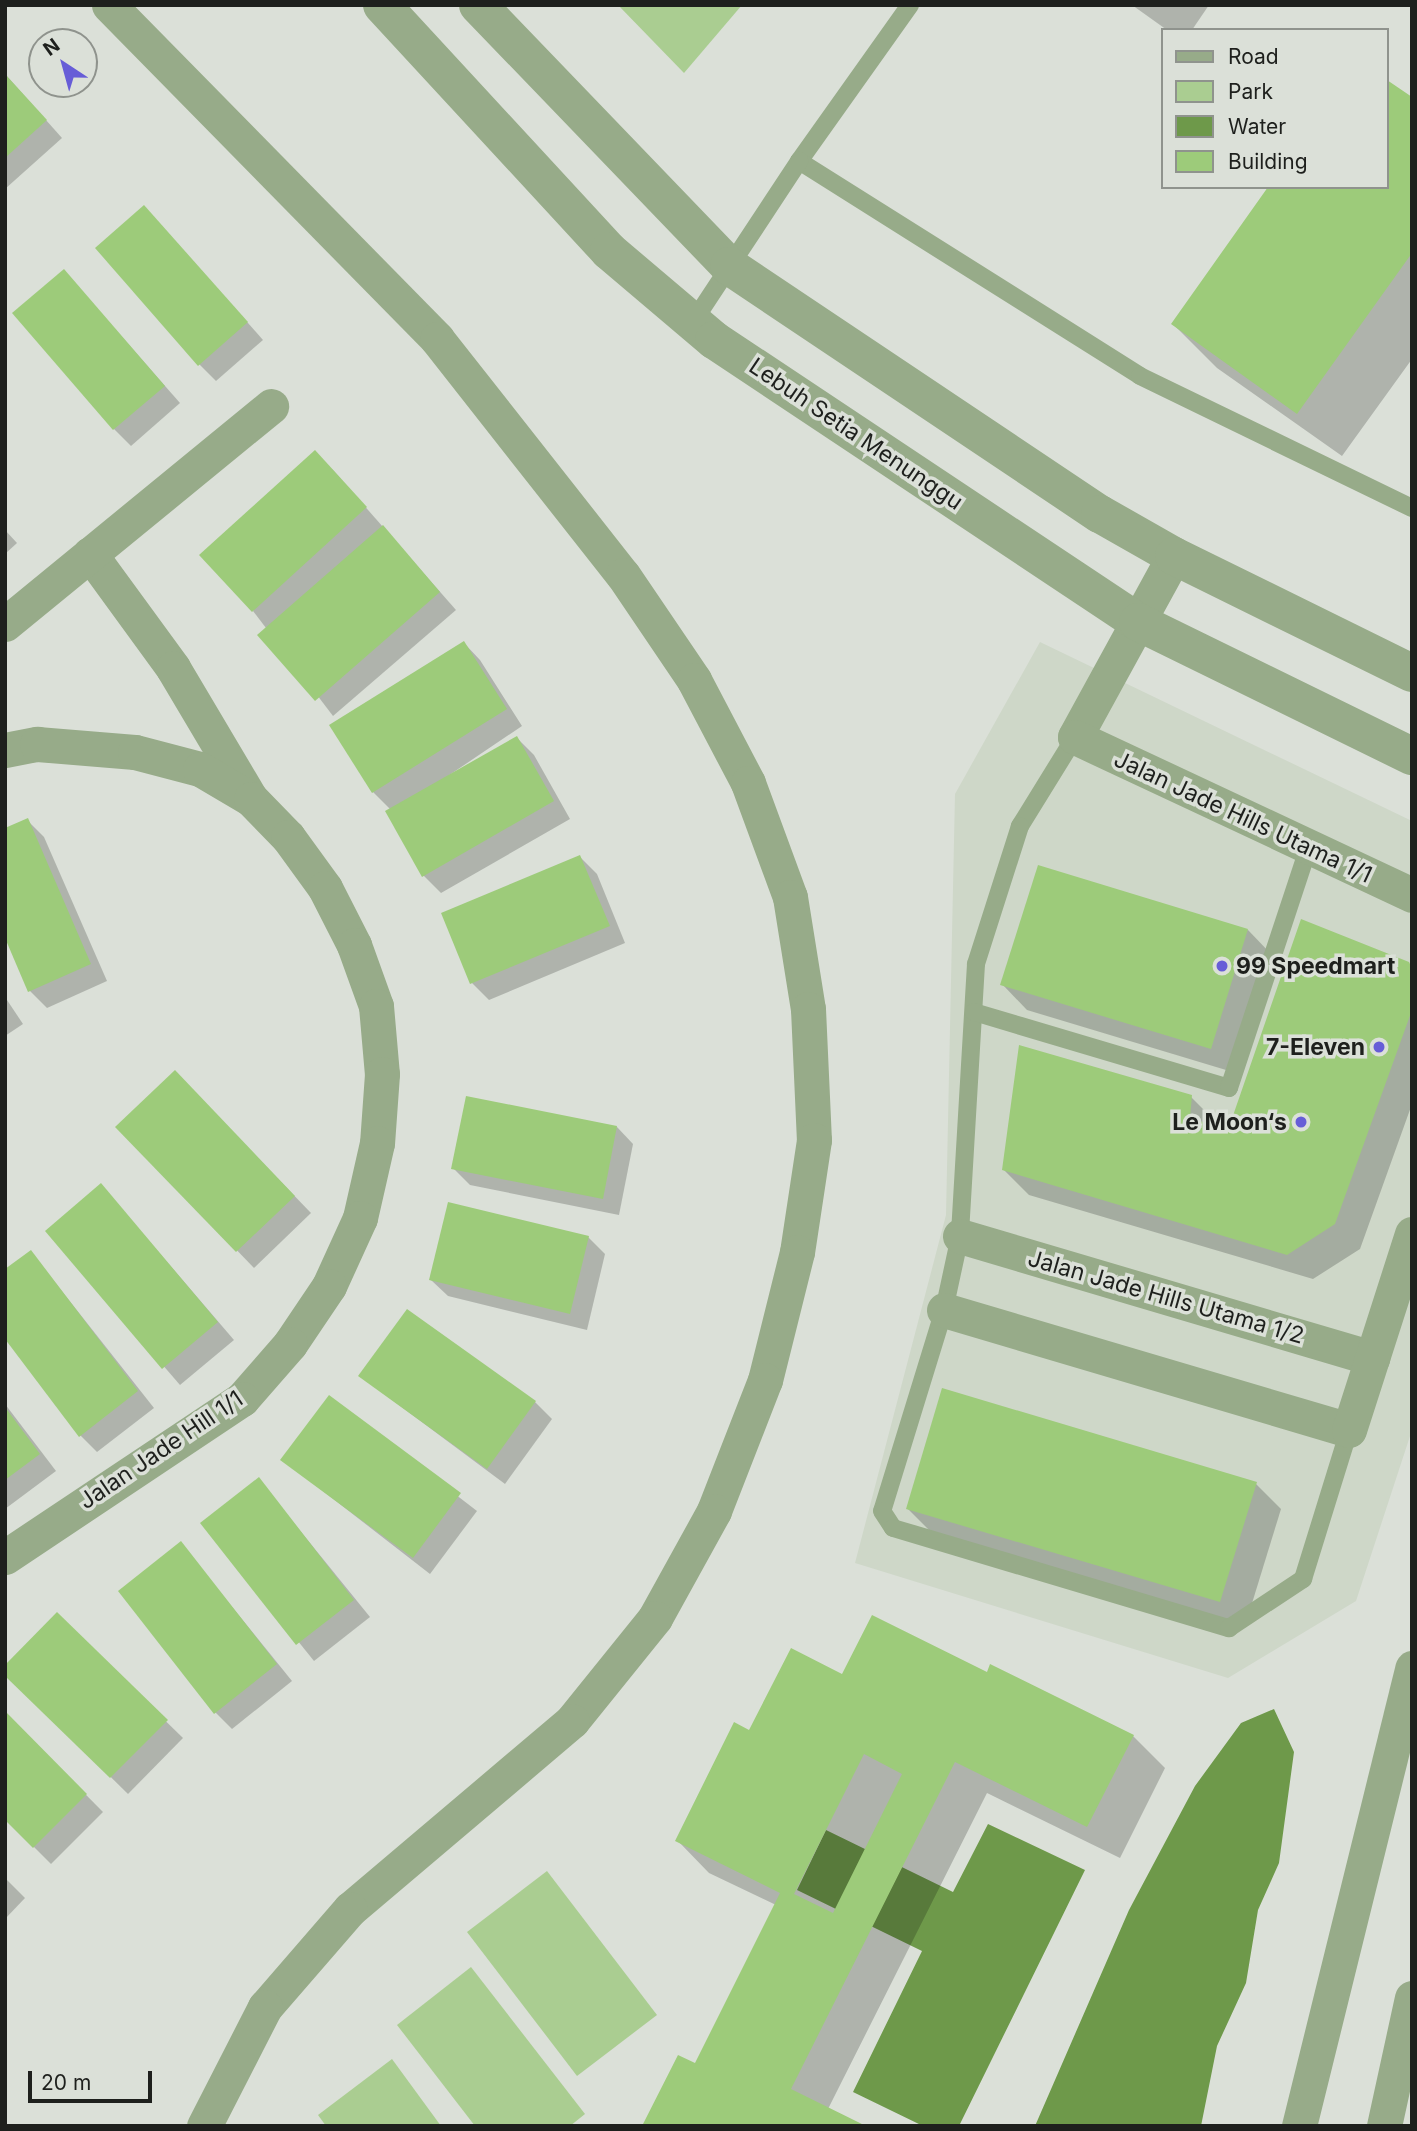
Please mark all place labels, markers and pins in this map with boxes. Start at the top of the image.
place label: 99 Speedmart [1236,952,1395,980]
marker: 99 Speedmart [1214,958,1230,974]
place label: 7-Eleven [1266,1033,1365,1061]
marker: 7-Eleven [1371,1039,1387,1055]
place label: Le Moon‘s [1172,1108,1287,1136]
marker: Le Moon‘s [1293,1114,1309,1130]

